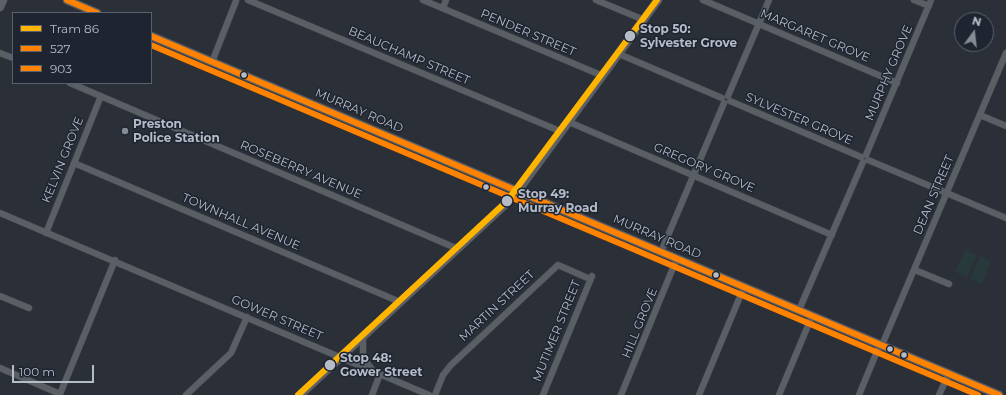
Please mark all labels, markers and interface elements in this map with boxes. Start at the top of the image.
street label: PENDER STREET [478,6,578,60]
street label: MARGARET GROVE [758,6,872,66]
legend [12,12,152,84]
north arrow [954,12,994,52]
text: N [971,13,983,29]
text: Tram 86 [50,21,99,36]
place label: Stop 50: Sylvester Grove [640,22,737,50]
street label: MURPHY GROVE [862,23,916,123]
street label: BEAUCHAMP STREET [346,24,472,88]
marker: Stop 50: Sylvester Grove [623,29,637,43]
text: 527 [50,41,71,56]
text: 903 [50,61,72,76]
unlabelled marker [239,70,249,80]
street label: MURRAY ROAD [313,86,405,136]
street label: SYLVESTER GROVE [743,90,855,148]
street label: KELVIN GROVE [39,115,87,205]
place label: Preston Police Station [133,117,220,145]
marker: Preston Police Station [120,126,130,136]
street label: ROSEBERRY AVENUE [238,138,364,202]
street label: GREGORY GROVE [651,140,757,196]
street label: DEAN STREET [911,153,957,237]
unlabelled marker [481,182,491,192]
place label: Stop 49: Murray Road [518,187,598,215]
street label: TOWNHALL AVENUE [180,191,302,253]
marker: Stop 49: Murray Road [500,194,514,208]
street label: MURRAY ROAD [611,212,703,262]
street label: MARTIN STREET [456,267,538,345]
unlabelled marker [711,270,721,280]
street label: MUTIMER STREET [530,278,584,384]
street label: HILL GROVE [619,286,661,360]
street label: GOWER STREET [229,292,325,344]
unlabelled marker [885,344,895,354]
unlabelled marker [899,350,909,360]
place label: Stop 48: Gower Street [340,351,422,379]
scale bar [14,357,96,383]
marker: Stop 48: Gower Street [323,358,337,372]
text: 100 m [19,364,55,379]

